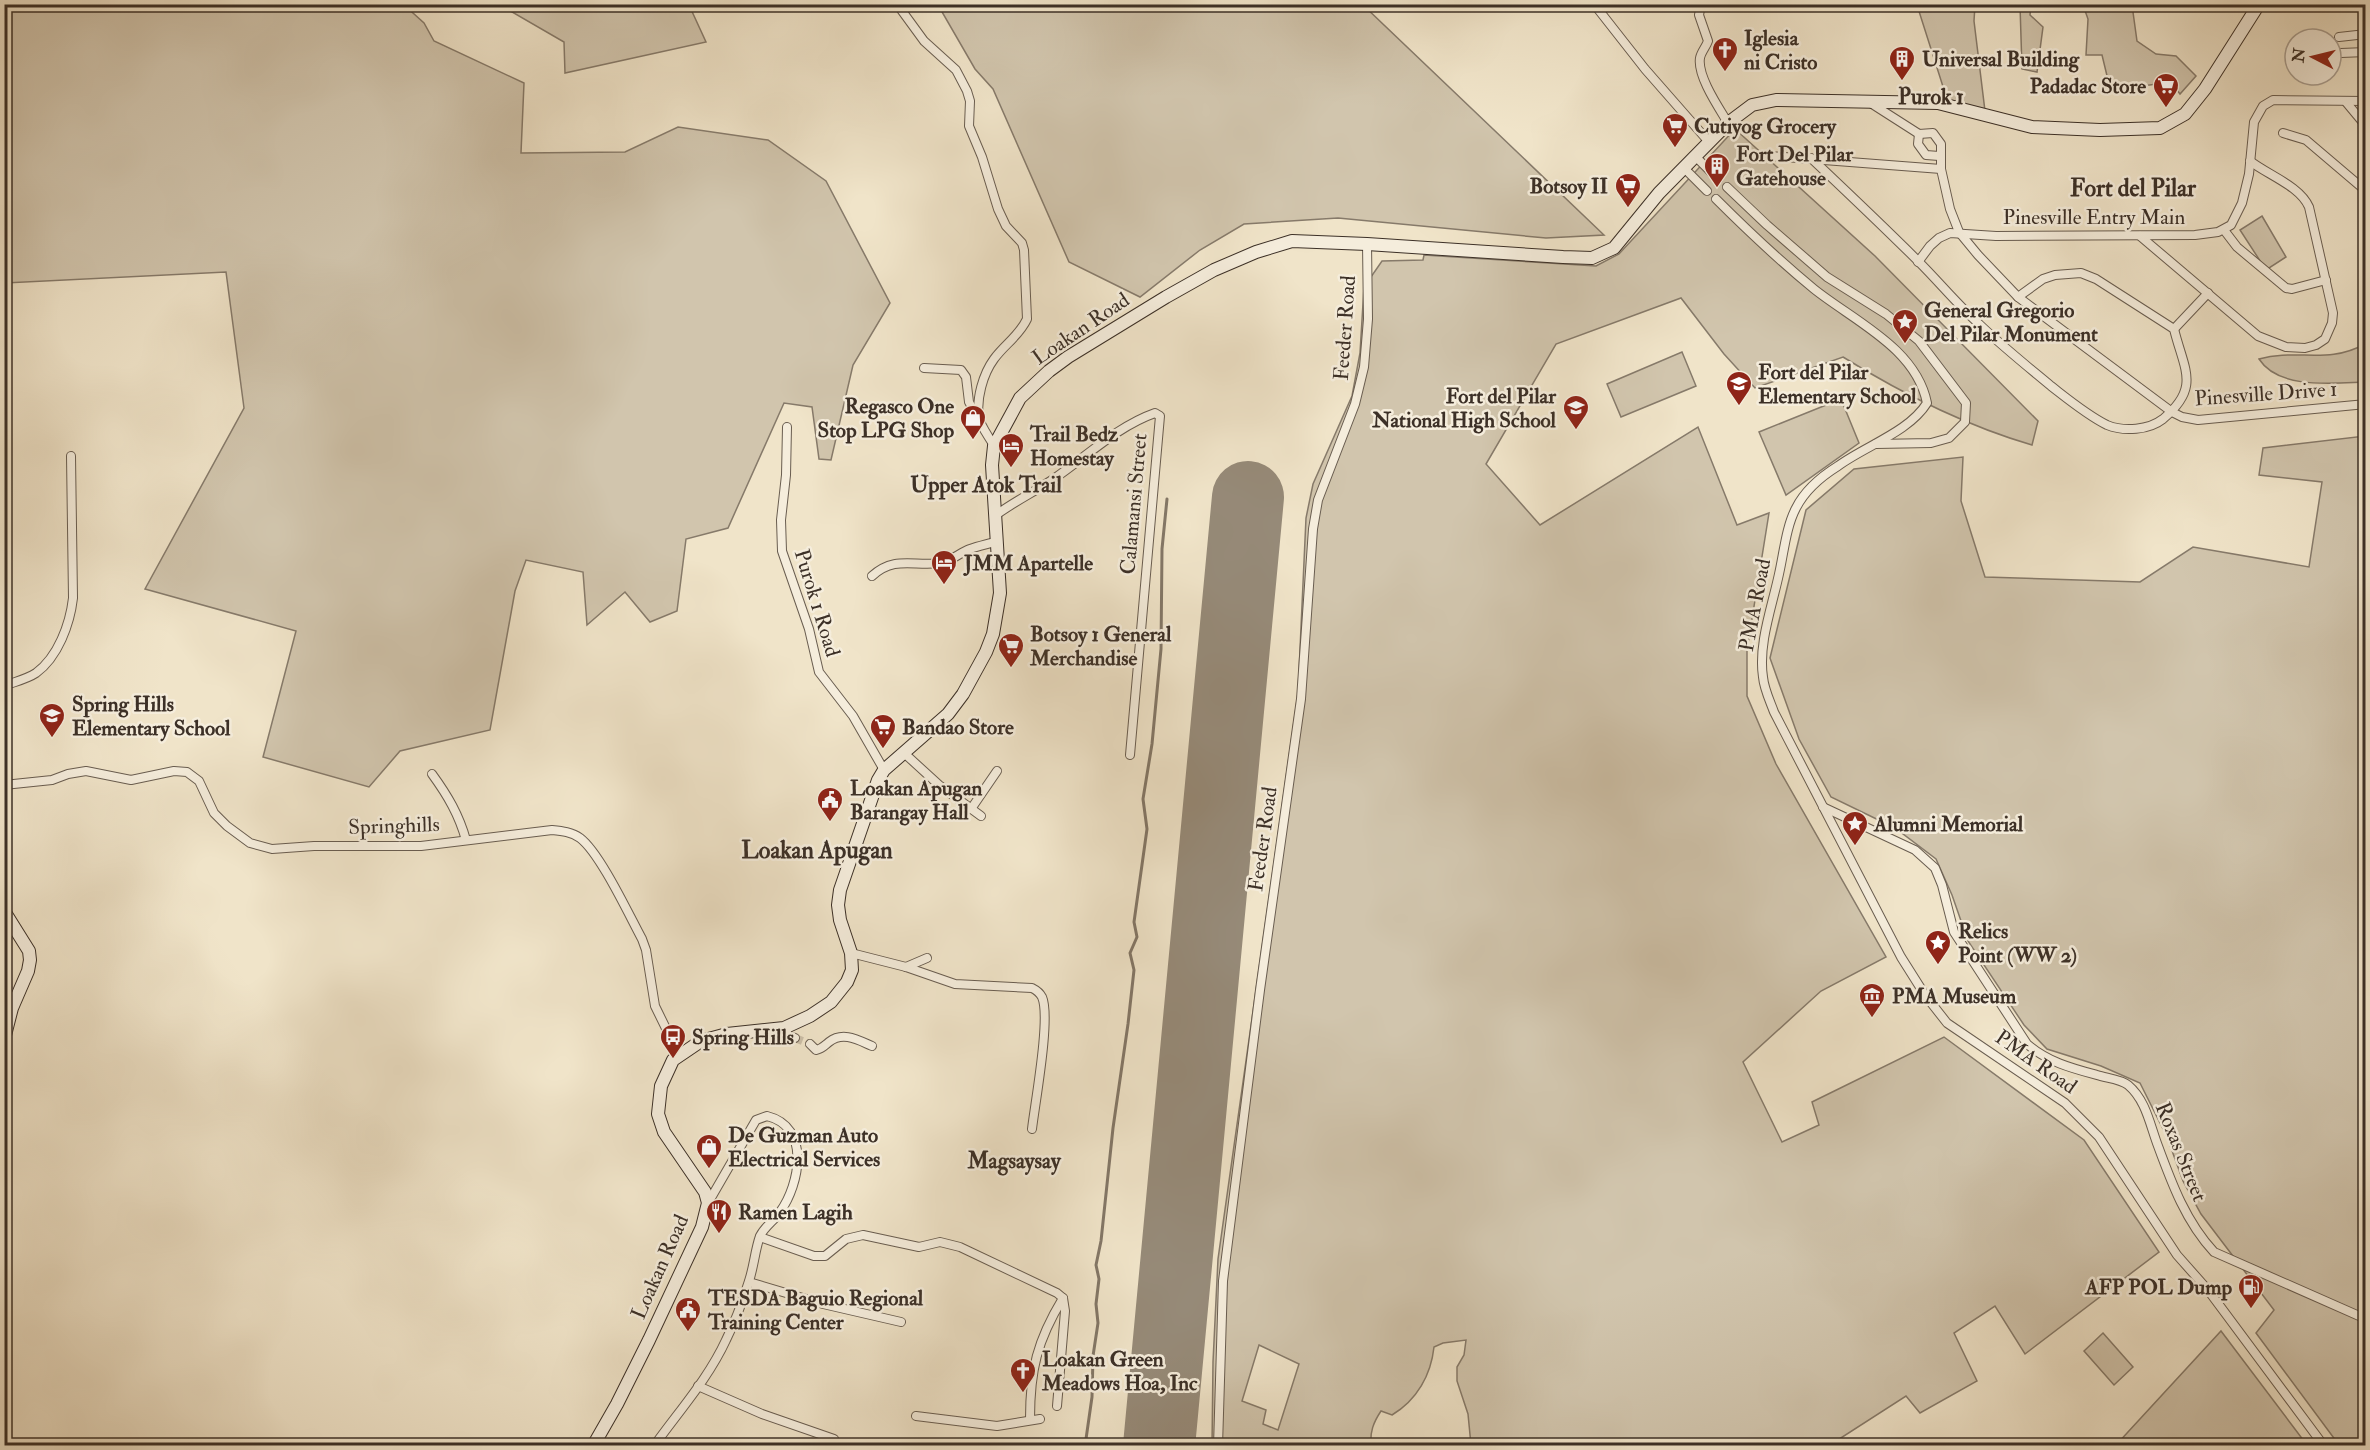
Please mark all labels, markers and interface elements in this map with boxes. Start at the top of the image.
place label: Iglesia ni Cristo [1743,25,1817,76]
north arrow [2283,27,2343,87]
church icon: Iglesia ni Cristo [1710,35,1740,73]
building icon: Universal Building [1887,44,1917,82]
place label: Universal Building [1922,46,2080,73]
text: N [2288,46,2310,65]
supermarket icon: Padadac Store [2151,71,2181,109]
place label: Padadac Store [2030,73,2146,100]
district label: Purok 1 [1898,83,1964,111]
supermarket icon: Cutiyog Grocery [1660,111,1690,149]
place label: Cutiyog Grocery [1694,113,1837,140]
place label: Fort Del Pilar Gatehouse [1736,141,1854,192]
building icon: Fort Del Pilar Gatehouse [1702,151,1732,189]
supermarket icon: Botsoy II [1613,171,1643,209]
place label: Botsoy II [1529,173,1609,200]
district label: Fort del Pilar [2070,173,2197,204]
street label: Pinesville Entry Main [2003,204,2185,231]
street label: Feeder Road [1328,274,1362,382]
street label: Loakan Road [1027,286,1135,371]
place label: General Gregorio Del Pilar Monument [1924,297,2098,348]
place icon: General Gregorio Del Pilar Monument [1890,307,1920,345]
place label: Fort del Pilar Elementary School [1758,359,1917,410]
school or university icon: Fort del Pilar Elementary School [1724,369,1754,407]
street label: Pinesville Drive 1 [2194,376,2338,412]
place label: Fort del Pilar National High School [1371,383,1557,434]
place label: Regasco One Stop LPG Shop [817,393,954,444]
school or university icon: Fort del Pilar National High School [1561,393,1591,431]
shop icon: Regasco One Stop LPG Shop [958,403,988,441]
place label: Trail Bedz Homestay [1029,421,1119,472]
hotel icon: Trail Bedz Homestay [996,431,1026,469]
street label: Calamansi Street [1114,432,1154,576]
district label: Upper Atok Trail [910,471,1062,500]
street label: Purok 1 Road [788,546,846,661]
hotel icon: JMM Apartelle [929,548,959,586]
place label: JMM Apartelle [963,550,1093,577]
street label: PMA Road [1733,556,1777,654]
place label: Botsoy 1 General Merchandise [1029,621,1172,672]
supermarket icon: Botsoy 1 General Merchandise [996,631,1026,669]
place label: Spring Hills Elementary School [72,691,231,742]
school or university icon: Spring Hills Elementary School [37,701,67,739]
supermarket icon: Bandao Store [868,712,898,750]
place label: Bandao Store [902,714,1014,741]
place label: Loakan Apugan Barangay Hall [850,775,983,826]
street label: Feeder Road [1242,784,1284,893]
public building icon: Loakan Apugan Barangay Hall [815,785,845,823]
place icon: Alumni Memorial [1840,809,1870,847]
street label: Springhills [348,811,440,841]
place label: Alumni Memorial [1873,811,2024,838]
district label: Loakan Apugan [741,835,893,866]
place label: Relics Point (WW 2) [1958,918,2077,969]
place icon: Relics Point (WW 2) [1923,928,1953,966]
museum icon: PMA Museum [1857,981,1887,1019]
place label: PMA Museum [1892,983,2017,1010]
bus stop icon: Spring Hills [658,1022,688,1060]
place label: Spring Hills [692,1024,794,1051]
street label: PMA Road [1990,1024,2083,1100]
street label: Roxas Street [2149,1098,2213,1206]
place label: De Guzman Auto Electrical Services [728,1122,880,1173]
shop icon: De Guzman Auto Electrical Services [694,1132,724,1170]
district label: Magsaysay [966,1147,1062,1176]
restaurant icon: Ramen Lagih [704,1197,734,1235]
place label: Ramen Lagih [738,1199,853,1226]
street label: Loakan Road [625,1210,695,1324]
fuel station icon: AFP POL Dump [2236,1272,2266,1310]
place label: AFP POL Dump [2084,1274,2232,1301]
place label: TESDA Baguio Regional Training Center [707,1285,924,1336]
public building icon: TESDA Baguio Regional Training Center [673,1295,703,1333]
place label: Loakan Green Meadows Hoa, Inc [1041,1346,1198,1397]
church icon: Loakan Green Meadows Hoa, Inc [1008,1356,1038,1394]

